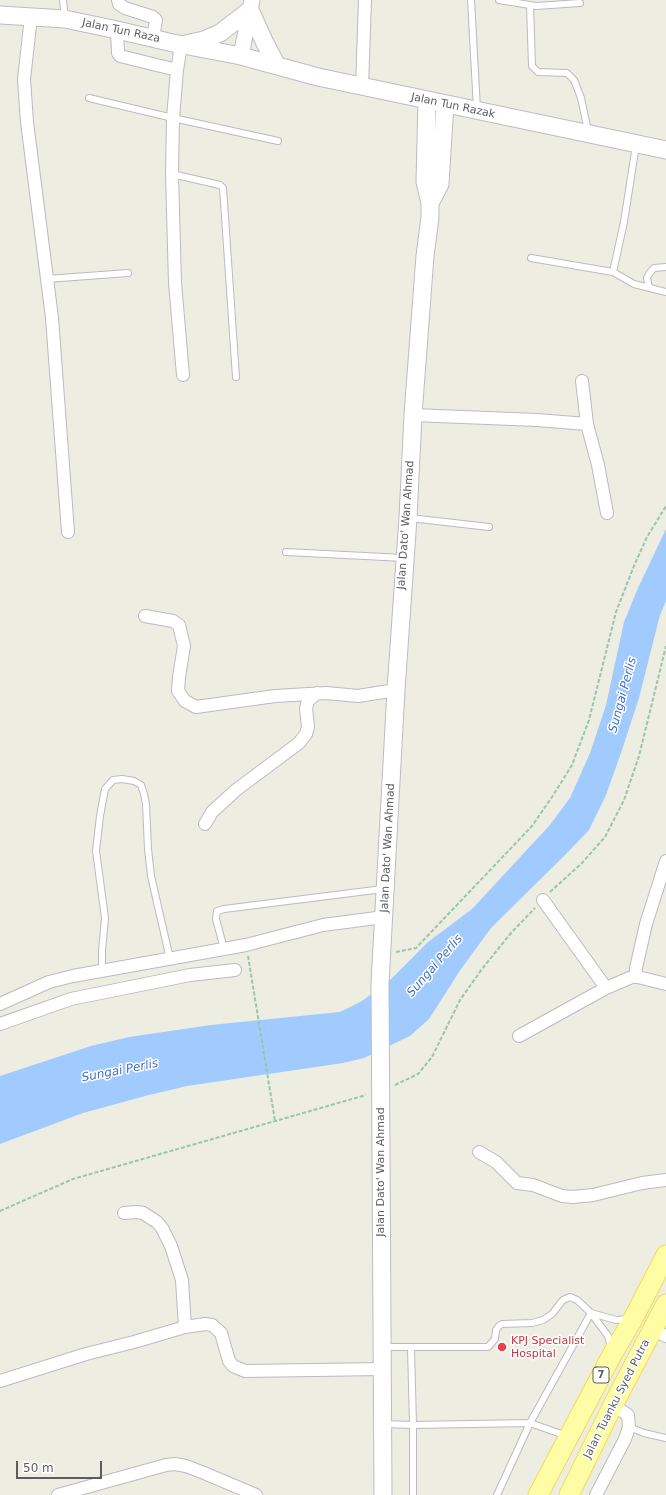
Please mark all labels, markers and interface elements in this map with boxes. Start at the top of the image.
street label: Jalan Tun Raza [81,16,161,46]
street label: Jalan Tun Razak [410,91,496,121]
street label: Jalan Dato' Wan Ahmad [395,460,417,590]
water label: Sungai Perlis [606,656,640,734]
street label: Jalan Dato' Wan Ahmad [378,783,398,913]
water label: Sungai Perlis [404,932,466,1000]
water label: Sungai Perlis [81,1057,159,1085]
street label: Jalan Dato' Wan Ahmad [374,1107,388,1237]
place label: KPJ Specialist Hospital [511,1334,584,1360]
street label: Jalan Tuanku Syed Putra [581,1337,653,1461]
marker: KPJ Specialist Hospital [496,1341,508,1353]
road number: 7 [593,1367,609,1383]
scale bar [18,1453,104,1479]
text: 50 m [23,1461,54,1475]

